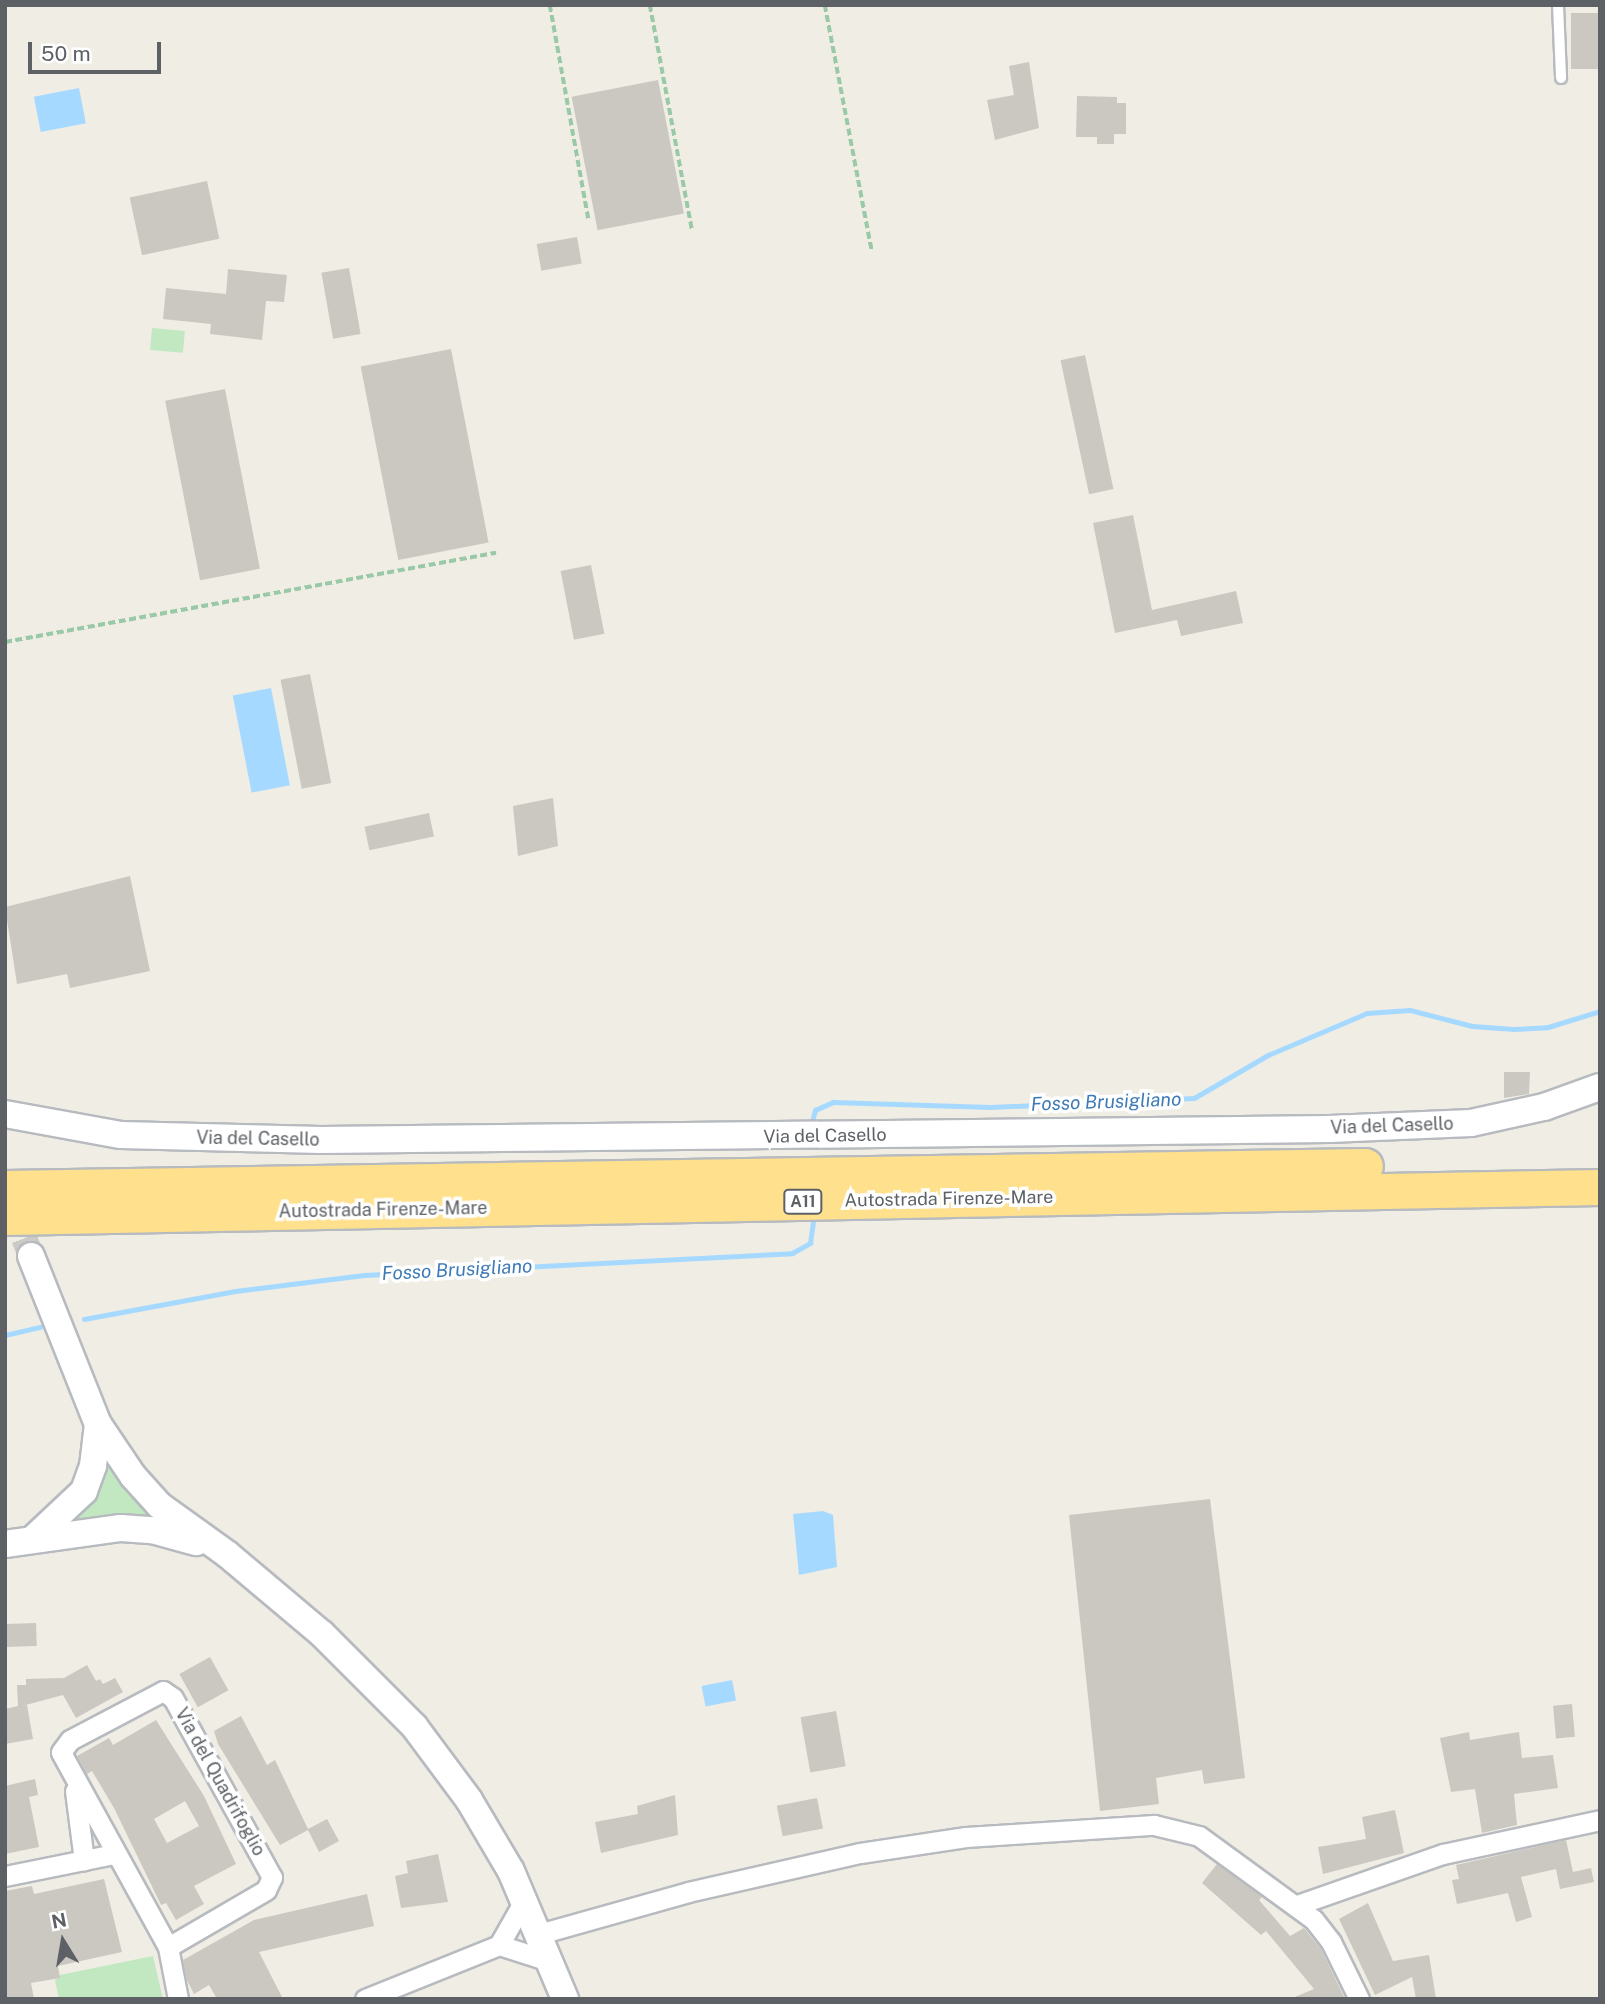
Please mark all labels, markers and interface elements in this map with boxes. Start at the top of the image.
scale bar [32,28,164,72]
text: 50 m [41,41,91,66]
water label: Fosso Brusigliano [1030,1088,1182,1116]
street label: Via del Casello [1330,1113,1454,1139]
street label: Via del Casello [763,1124,887,1148]
street label: Via del Casello [196,1127,320,1151]
street label: Autostrada Firenze-Mare [844,1186,1054,1212]
road number: A11 [782,1190,824,1214]
street label: Autostrada Firenze-Mare [278,1197,488,1223]
water label: Fosso Brusigliano [381,1255,533,1285]
street label: Via del Quadrifoglio [170,1704,270,1860]
north arrow [28,1906,98,1976]
text: N [50,1908,68,1933]

